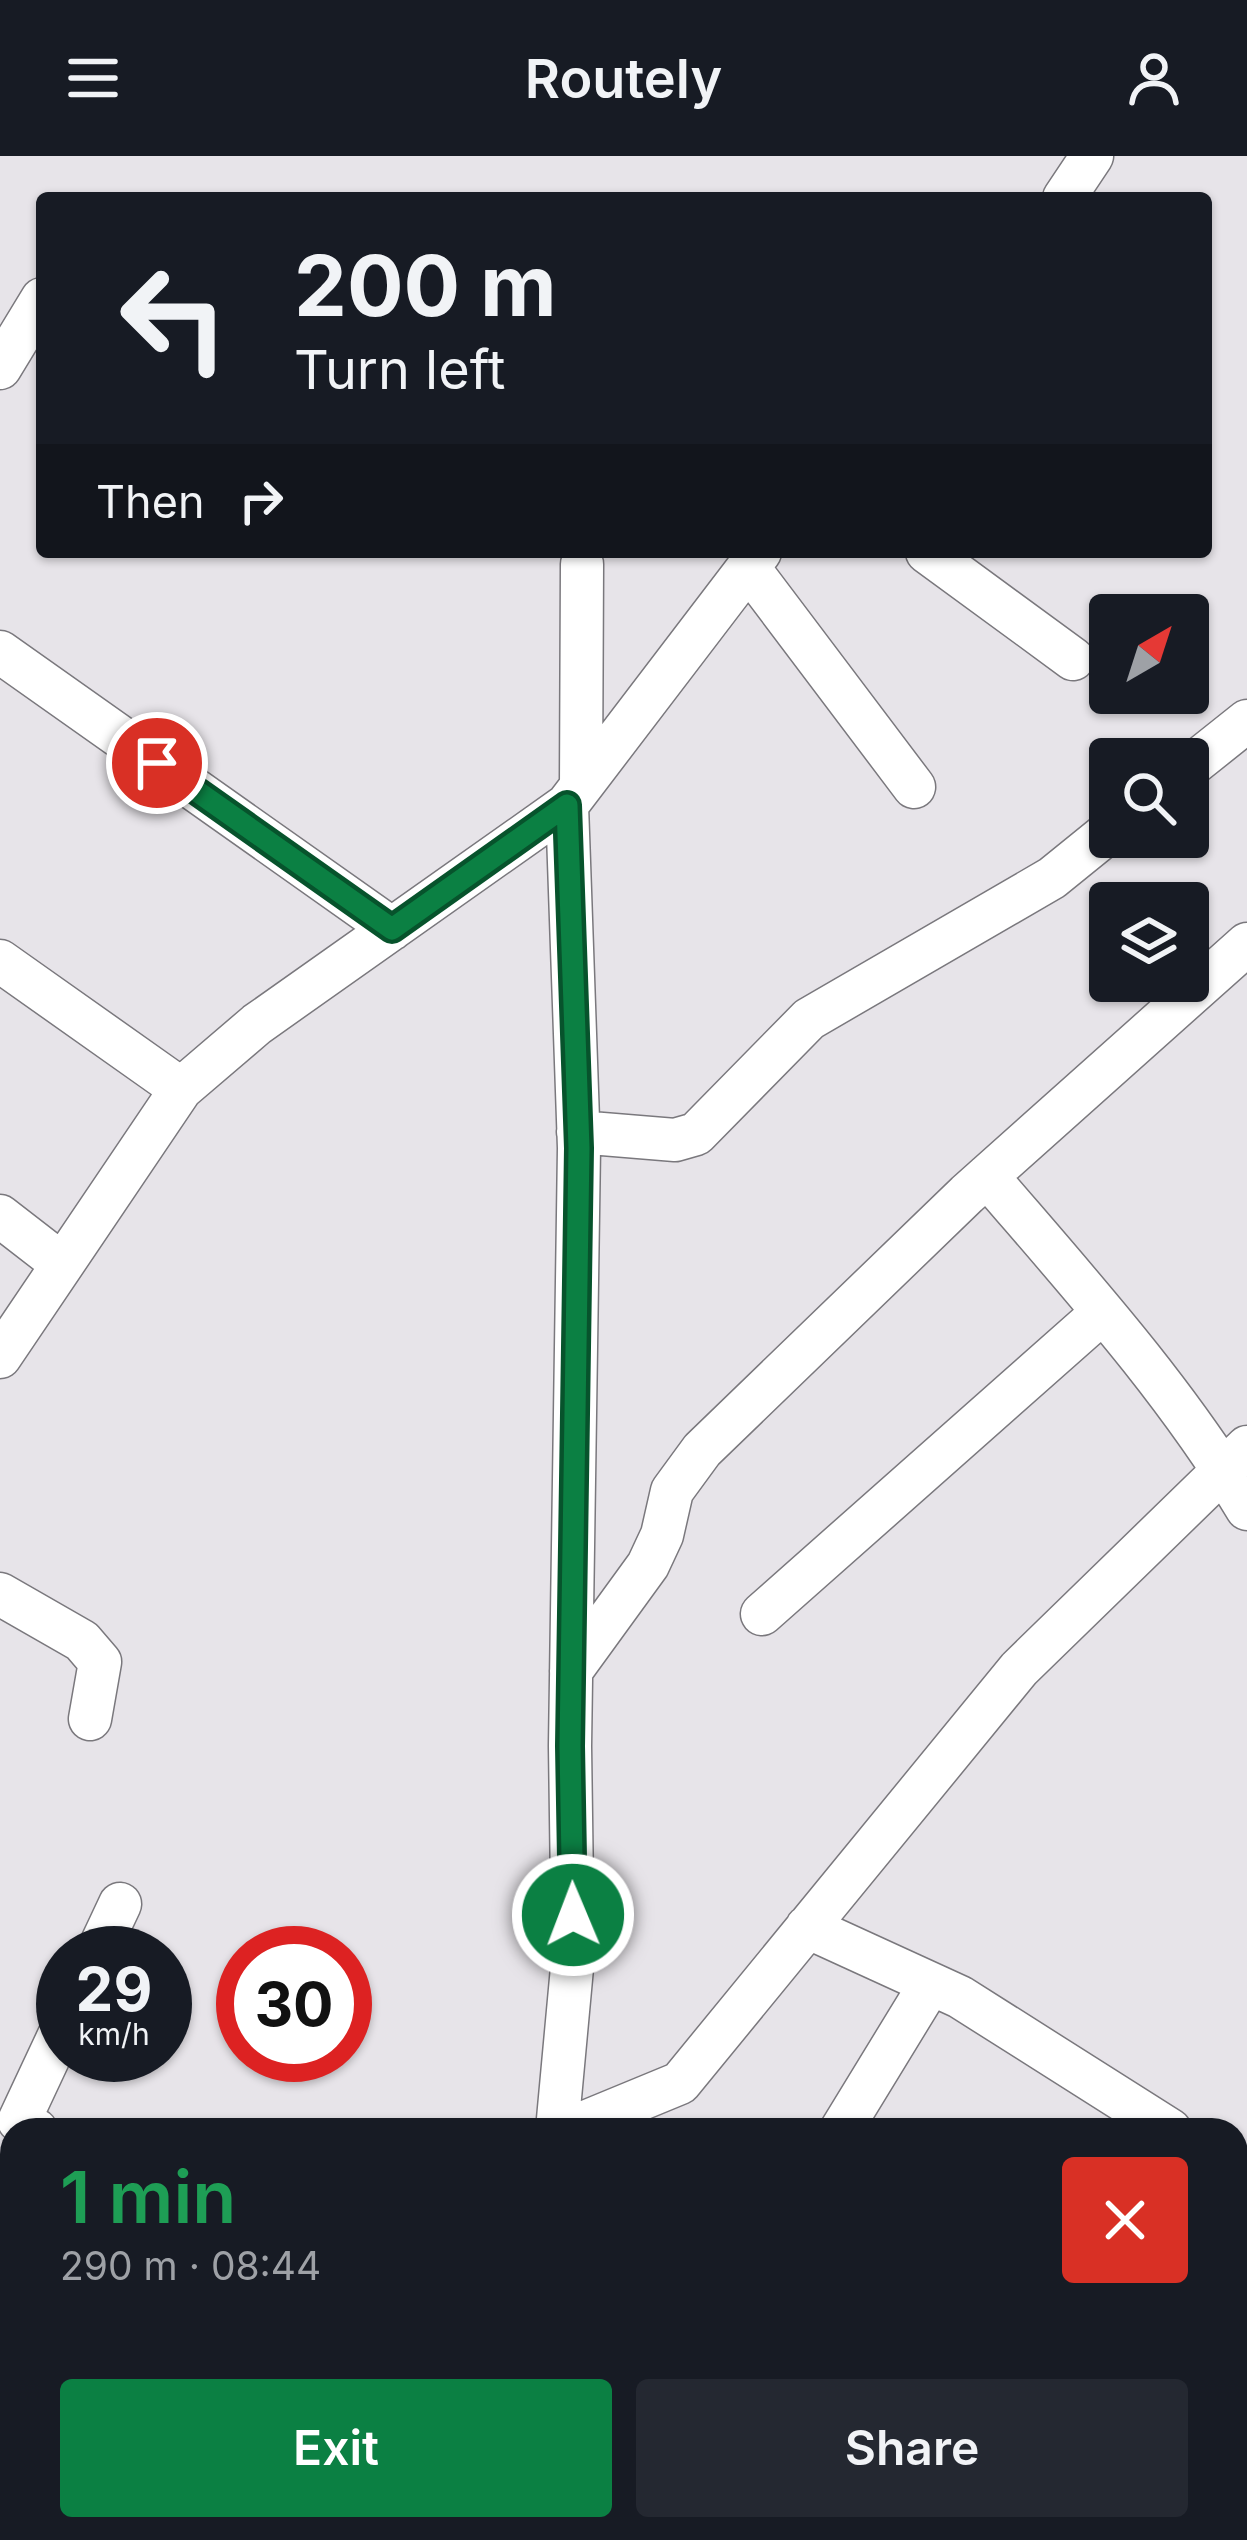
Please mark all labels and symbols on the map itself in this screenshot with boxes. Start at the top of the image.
north arrow [1089,594,1209,714]
pin [106,712,208,814]
position arrow [510,1852,636,1978]
speed limit sign: 30 [216,1926,372,2082]

